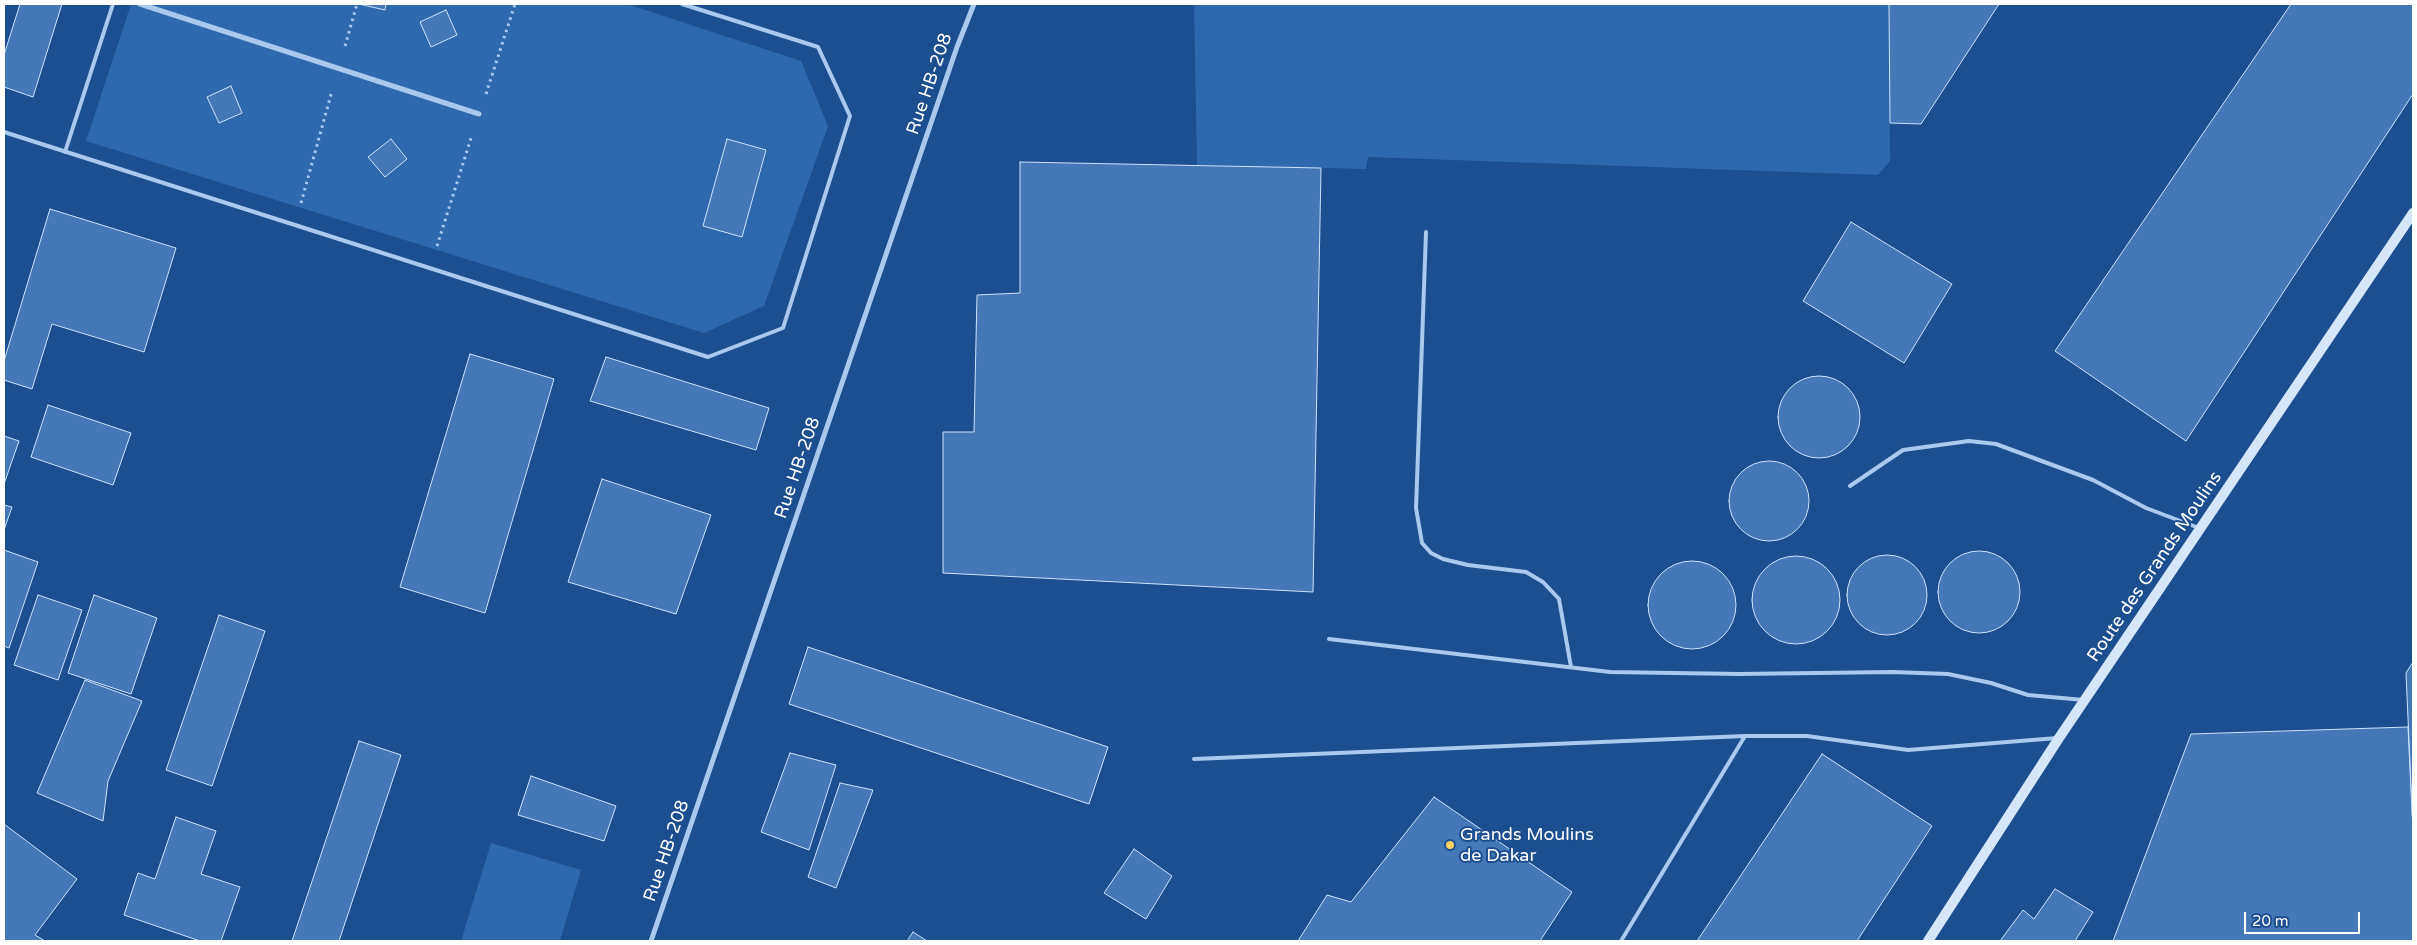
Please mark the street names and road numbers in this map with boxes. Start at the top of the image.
street label: Rue HB-208 [903,30,957,138]
street label: Rue HB-208 [771,414,825,522]
street label: Route des Grands Moulins [2083,468,2227,666]
street label: Rue HB-208 [640,797,694,905]

